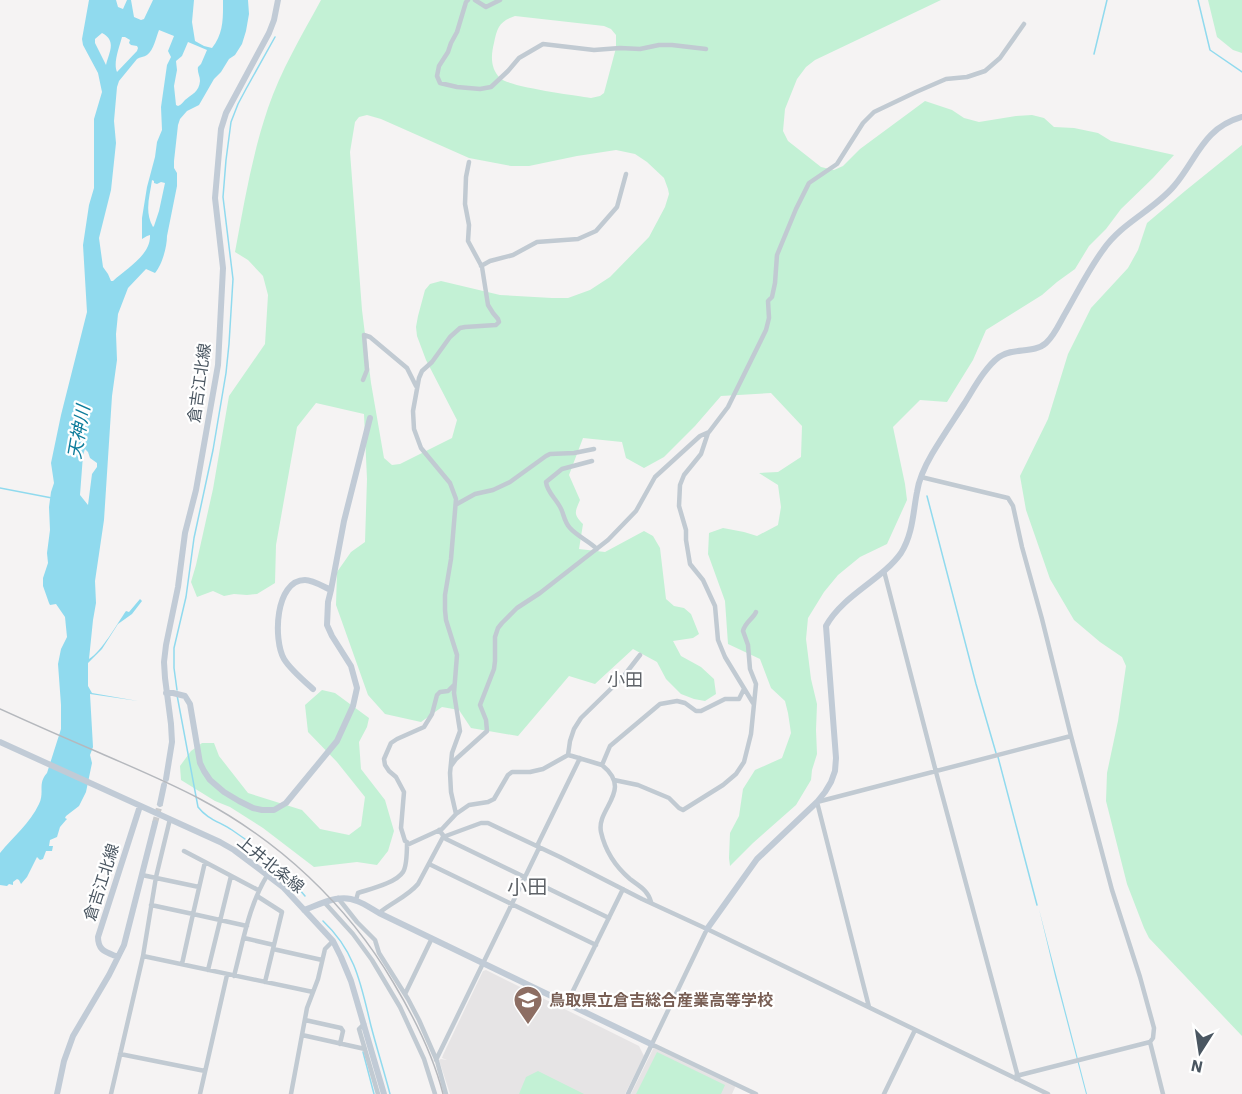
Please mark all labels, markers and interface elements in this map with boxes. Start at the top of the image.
street label: 倉吉江北線 [184,342,214,424]
water label: 天神川 [62,401,95,460]
district label: 小田 [607,668,643,691]
street label: 上井北条線 [234,831,308,897]
street label: 倉吉江北線 [79,841,123,923]
district label: 小田 [507,873,547,900]
school or university icon: 鳥取県立倉吉総合産業高等学校 [512,984,544,1026]
place label: 鳥取県立倉吉総合産業高等学校 [549,990,773,1010]
north arrow [1170,1022,1230,1082]
text: N [1189,1056,1205,1078]

